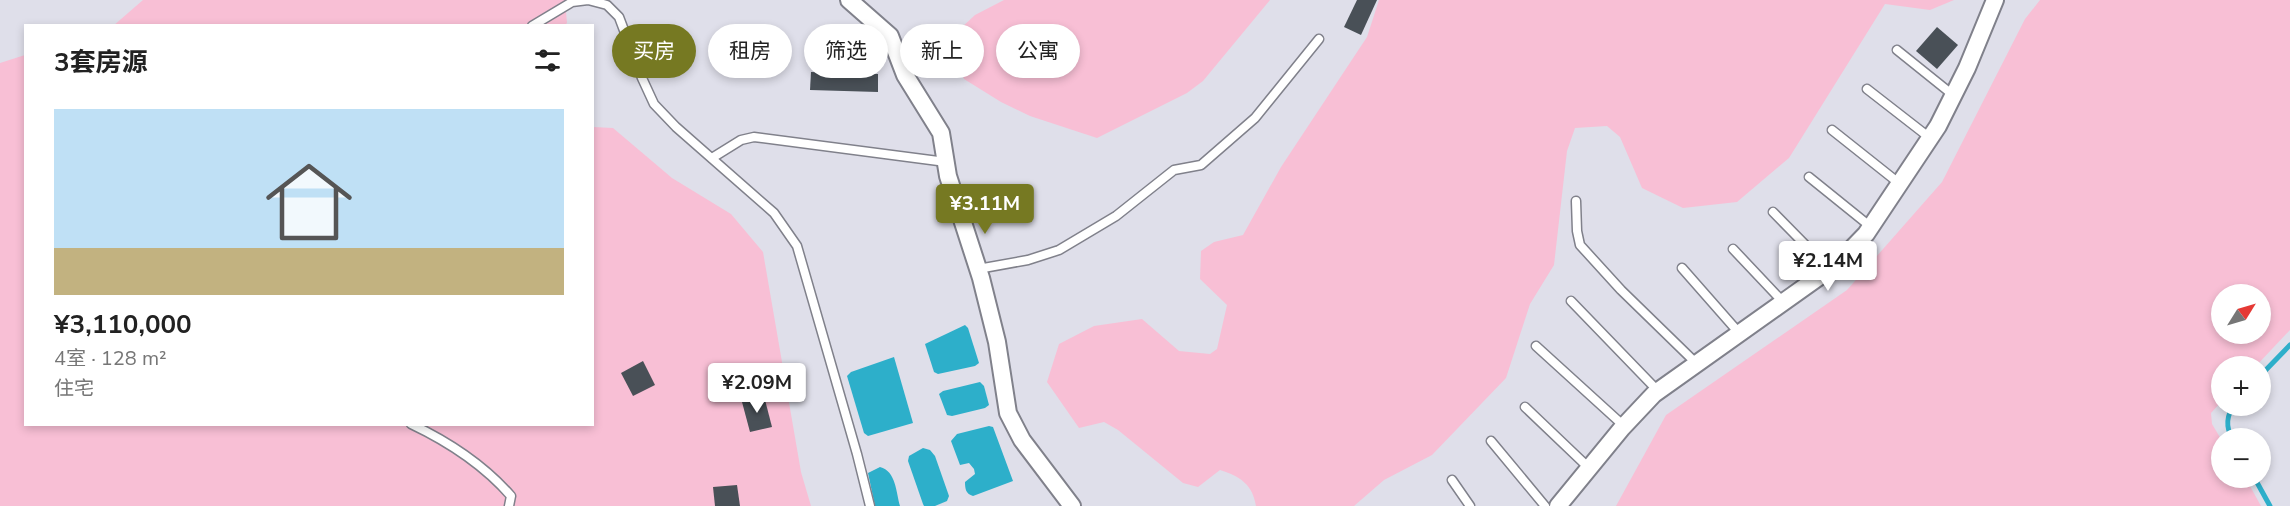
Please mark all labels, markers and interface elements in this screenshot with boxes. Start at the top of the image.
chip: 买房 [612,24,696,78]
chip: 租房 [708,24,792,78]
chip: 筛选 [804,24,888,78]
chip: 新上 [900,24,984,78]
chip: 公寓 [996,24,1080,78]
icon: filters [531,44,564,77]
text: 3套房源 [54,45,148,80]
icon: home [255,148,363,256]
pin: ¥3.11M [936,184,1034,235]
text: ¥3.11M [950,190,1020,217]
pin: ¥2.14M [1779,241,1877,292]
text: ¥2.14M [1793,247,1863,274]
north arrow [2211,284,2271,344]
map controls [2211,284,2271,488]
text: ¥3,110,000 [54,307,192,342]
text: 4室 · 128 m² [54,345,167,372]
button: + [2211,356,2271,416]
pin: ¥2.09M [708,363,806,414]
text: ¥2.09M [722,369,792,396]
text: 住宅 [54,375,94,402]
button: − [2211,428,2271,488]

